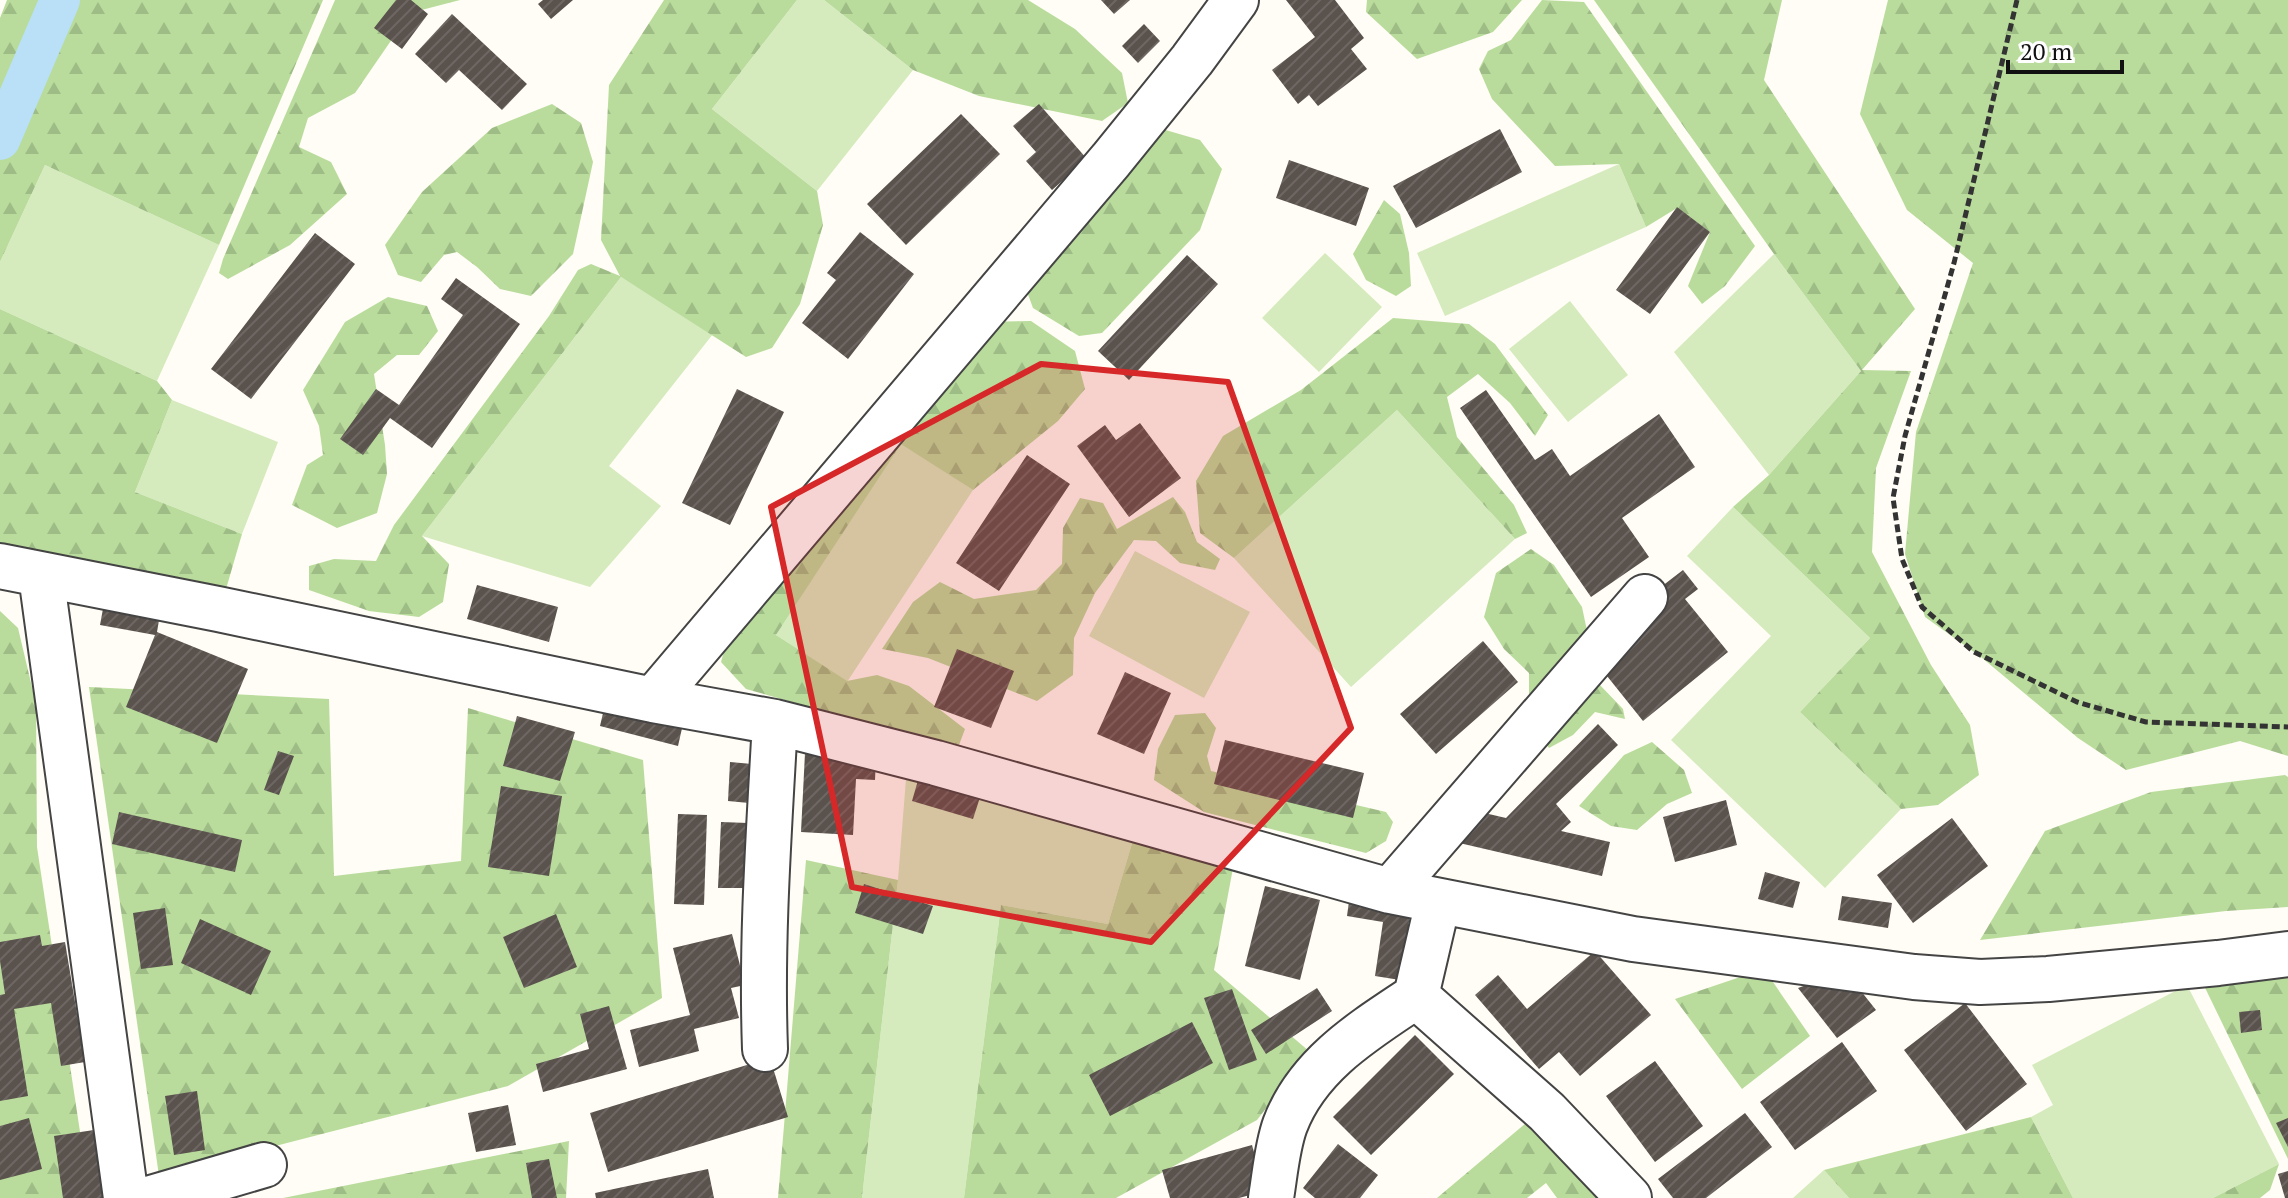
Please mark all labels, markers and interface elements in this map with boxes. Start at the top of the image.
scale bar [2008,24,2122,74]
text: 20 m [2020,35,2072,67]

